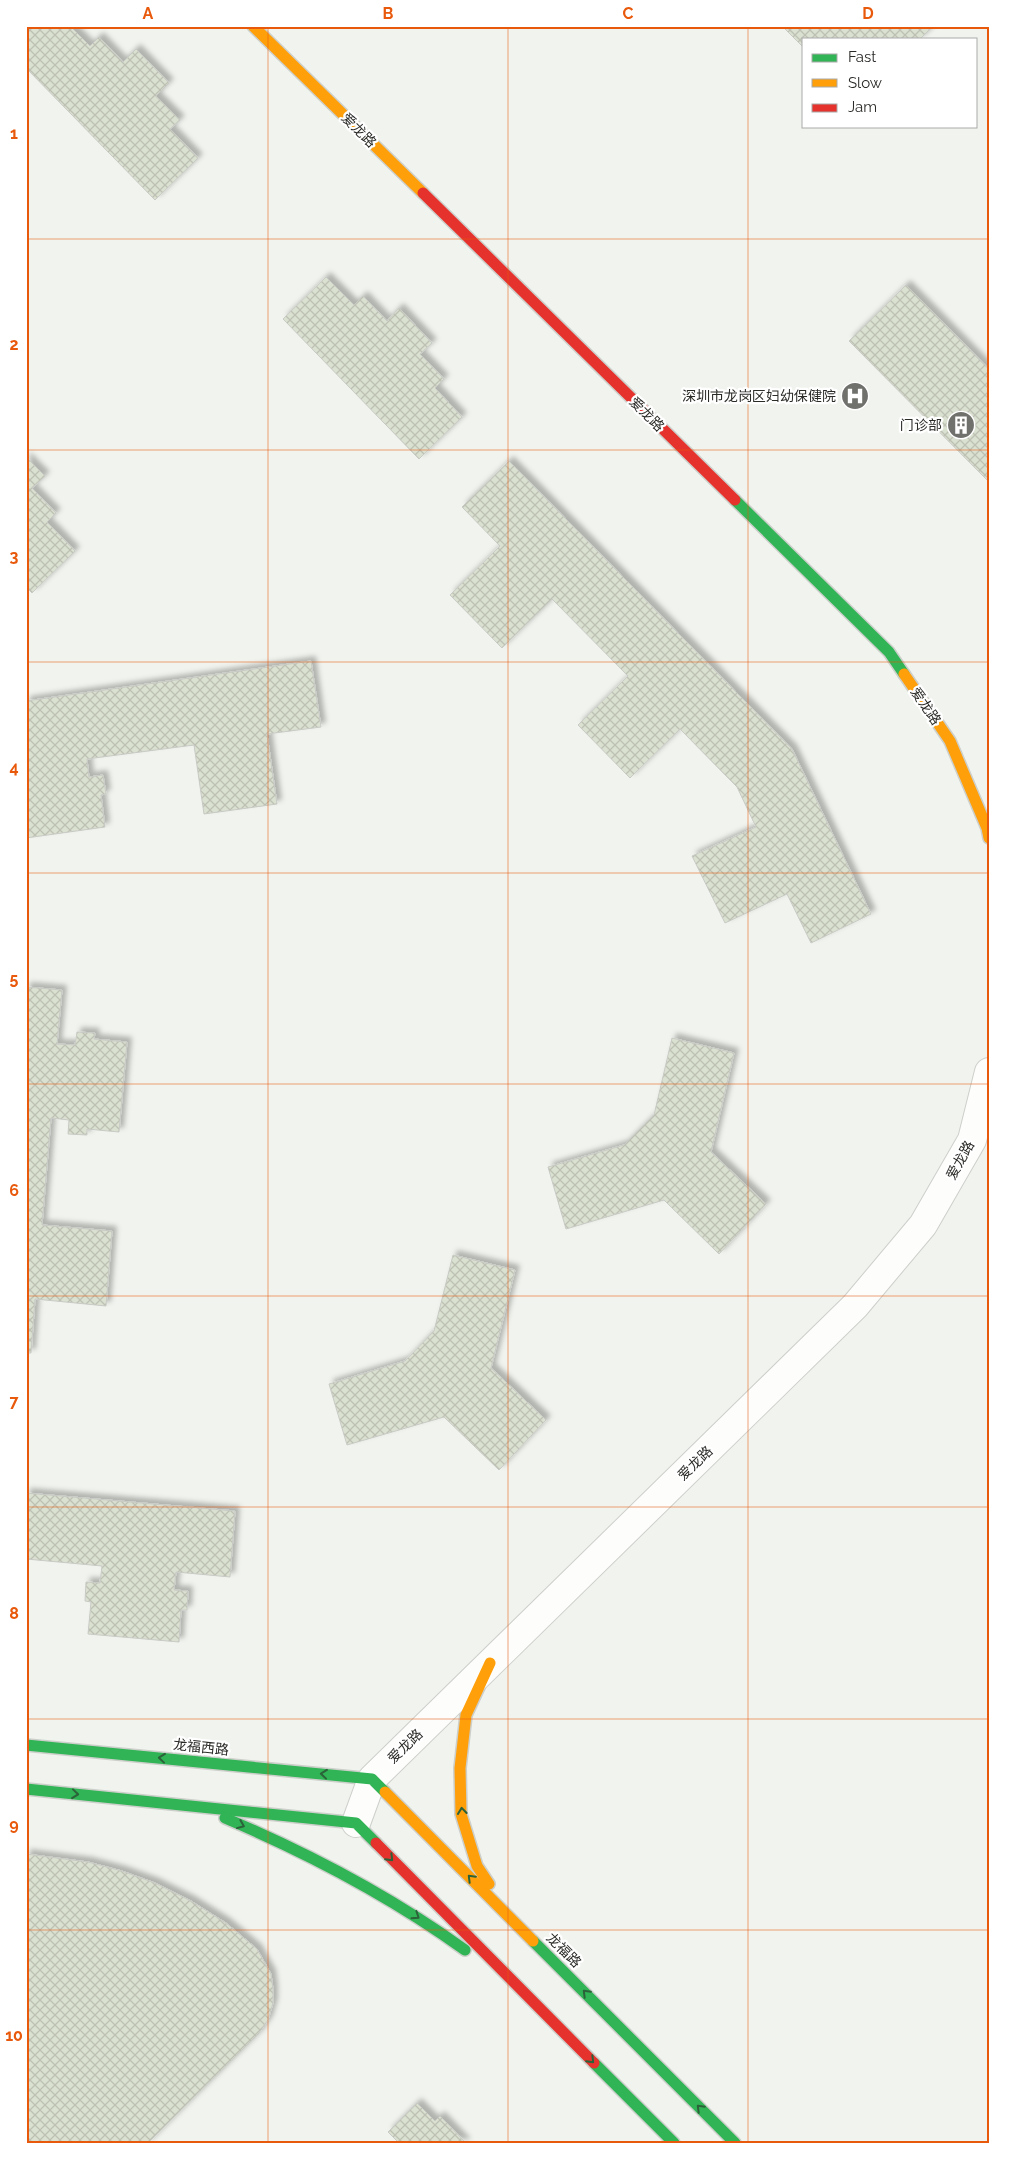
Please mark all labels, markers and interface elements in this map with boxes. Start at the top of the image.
text: A [143,4,154,23]
text: B [383,4,394,23]
text: C [623,4,634,23]
text: D [862,4,874,23]
legend [802,38,978,128]
text: Fast [848,48,876,66]
text: Slow [848,74,882,92]
text: Jam [848,98,877,116]
street label: 爱龙路 [338,109,380,151]
text: 1 [10,124,18,143]
text: 2 [9,335,19,354]
hospital icon: 深圳市龙岗区妇幼保健院 [840,381,870,411]
place label: 深圳市龙岗区妇幼保健院 [682,388,836,404]
street label: 爱龙路 [626,393,668,435]
building icon: 门诊部 [946,410,976,440]
place label: 门诊部 [900,417,942,433]
text: 3 [10,547,19,566]
street label: 爱龙路 [908,684,944,728]
text: 4 [9,758,19,777]
text: 5 [10,969,19,988]
street label: 爱龙路 [943,1138,977,1182]
text: 6 [9,1181,19,1200]
text: 7 [10,1392,19,1411]
street label: 爱龙路 [674,1443,716,1483]
text: 8 [9,1604,19,1623]
street label: 爱龙路 [384,1726,426,1766]
street label: 龙福西路 [172,1736,230,1758]
one-way arrow [158,1753,166,1764]
one-way arrow [319,1769,327,1780]
one-way arrow [71,1788,79,1799]
one-way arrow [456,1806,467,1814]
text: 9 [9,1815,19,1834]
one-way arrow [236,1819,245,1829]
one-way arrow [384,1852,393,1861]
one-way arrow [468,1875,477,1884]
one-way arrow [410,1910,419,1920]
street label: 龙福路 [543,1929,585,1971]
one-way arrow [582,1990,591,1999]
text: 10 [5,2026,23,2045]
one-way arrow [586,2054,595,2063]
one-way arrow [697,2105,706,2114]

